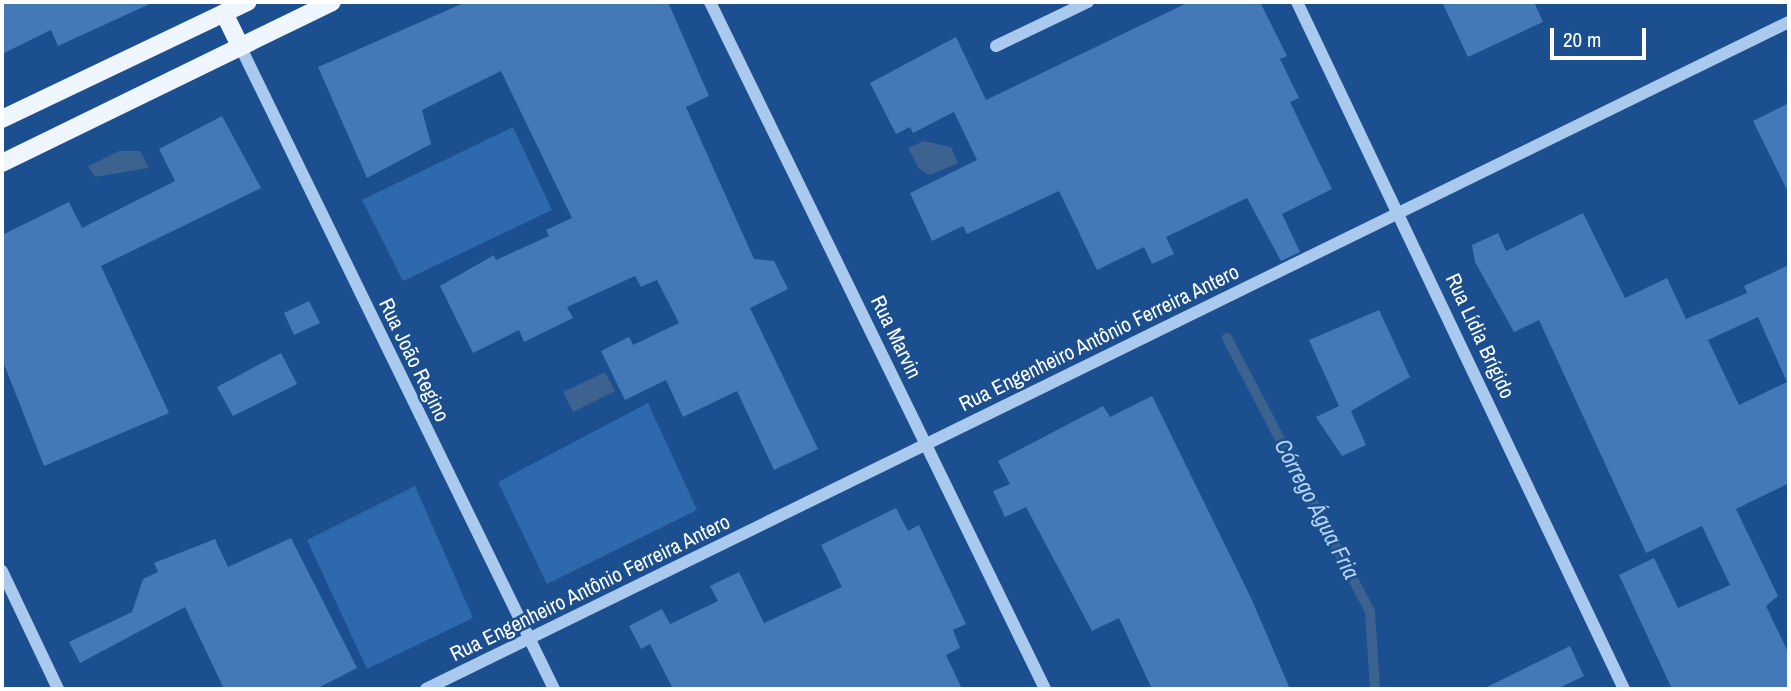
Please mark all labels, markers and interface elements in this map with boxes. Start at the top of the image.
scale bar [1553,14,1649,58]
text: 20 m [1563,25,1601,54]
street label: Rua Engenheiro Antônio Ferreira Antero [954,259,1244,417]
street label: Rua Lídia Brígido [1440,270,1520,402]
street label: Rua Marvin [865,291,927,383]
street label: Rua João Regino [373,294,455,426]
water label: Córrego Água Fria [1268,434,1366,584]
street label: Rua Engenheiro Antônio Ferreira Antero [445,509,735,667]

